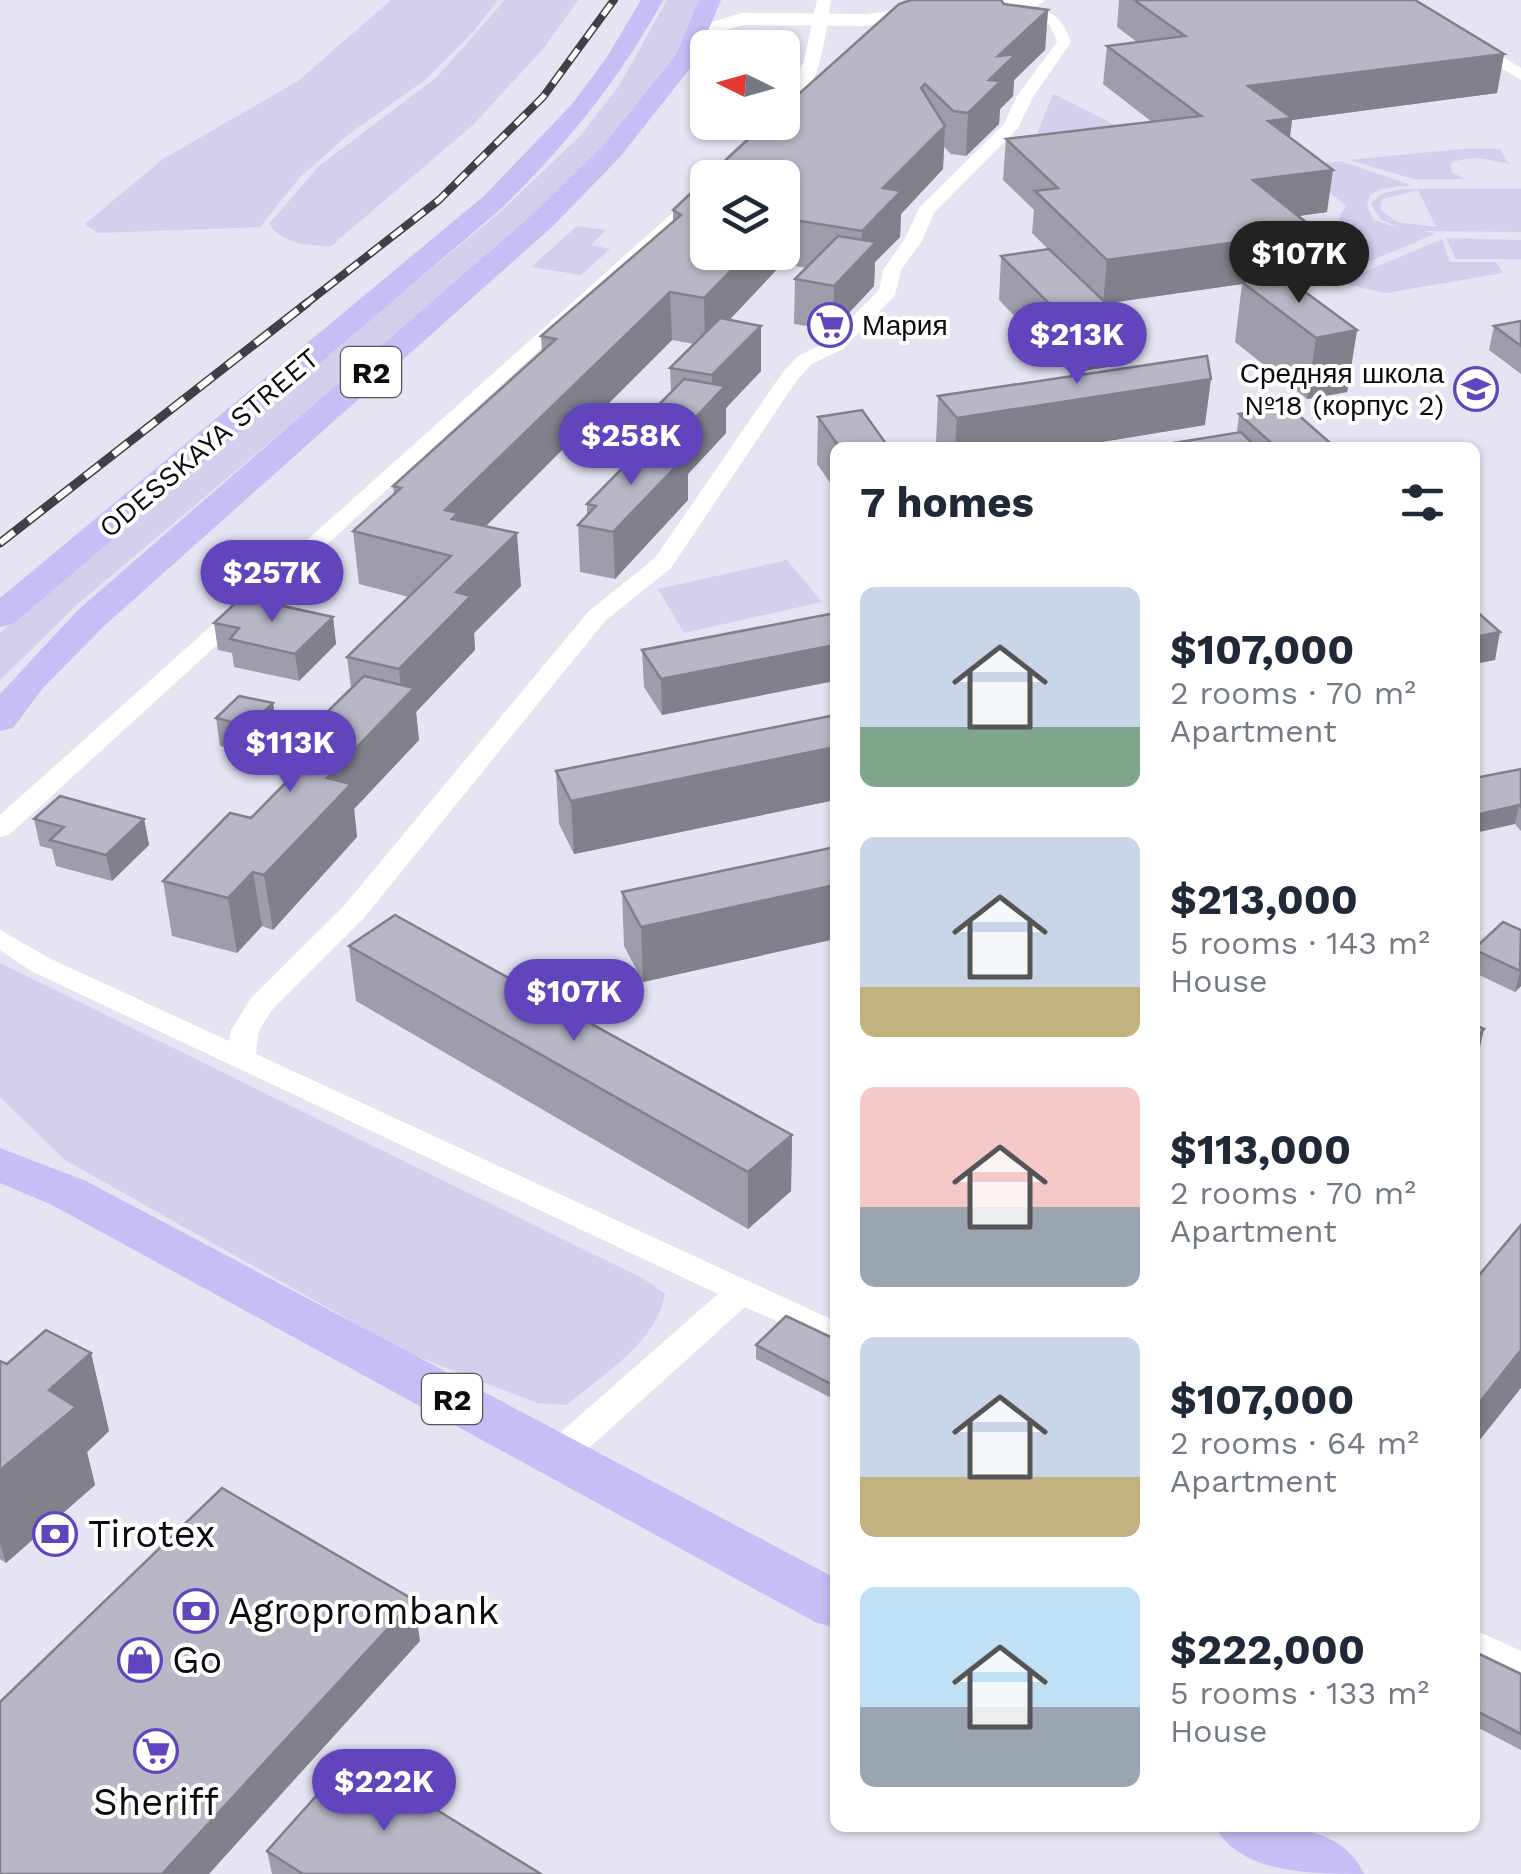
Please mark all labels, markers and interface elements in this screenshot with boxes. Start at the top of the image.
north arrow [690,30,800,140]
map controls [690,30,800,270]
button: layers [690,160,800,270]
pin: $107K [1229,221,1369,306]
text: $107K [1251,234,1347,272]
supermarket icon: Мария [807,302,853,348]
pin: $213K [1007,302,1147,387]
place label: Мария [862,309,948,342]
text: $213K [1030,315,1124,353]
street label: ODESSKAYA STREET [93,342,326,544]
road number: R2 [341,347,401,397]
place label: Средняя школа №18 (корпус 2) [1240,357,1444,422]
school or university icon: Средняя школа №18 (корпус 2) [1453,366,1499,412]
pin: $258K [561,403,701,488]
text: $258K [581,416,681,454]
icon: filters [1395,475,1450,530]
text: 7 homes [860,478,1034,527]
pin: $257K [202,540,342,625]
text: $257K [223,553,321,591]
text: $107,000 [1170,625,1354,674]
icon: home [940,627,1060,747]
text: 2 rooms · 70 m² [1170,674,1416,712]
pin: $113K [220,710,360,795]
text: Apartment [1170,712,1337,750]
text: $113K [245,723,335,761]
text: $213,000 [1170,875,1358,924]
icon: home [940,877,1060,997]
text: 5 rooms · 143 m² [1170,924,1430,962]
pin: $107K [504,959,644,1044]
text: House [1170,962,1268,1000]
text: $107K [526,972,622,1010]
text: $113,000 [1170,1125,1351,1174]
icon: home [940,1127,1060,1247]
text: 2 rooms · 70 m² [1170,1174,1416,1212]
text: Apartment [1170,1212,1337,1250]
road number: R2 [422,1374,482,1424]
text: $107,000 [1170,1375,1354,1424]
icon: home [940,1377,1060,1497]
text: 2 rooms · 64 m² [1170,1424,1419,1462]
text: Apartment [1170,1462,1337,1500]
bank icon: Tirotex [32,1511,78,1557]
place label: Tirotex [88,1512,215,1556]
bank icon: Agroprombank [173,1588,219,1634]
place label: Agroprombank [228,1589,499,1633]
text: $222,000 [1170,1625,1365,1674]
icon: home [940,1627,1060,1747]
shop icon: Go [117,1637,163,1683]
place label: Go [172,1638,222,1682]
text: 5 rooms · 133 m² [1170,1674,1429,1712]
text: House [1170,1712,1268,1750]
supermarket icon: Sheriff [133,1728,179,1774]
pin: $222K [314,1749,454,1834]
text: $222K [334,1762,434,1800]
place label: Sheriff [93,1780,219,1824]

